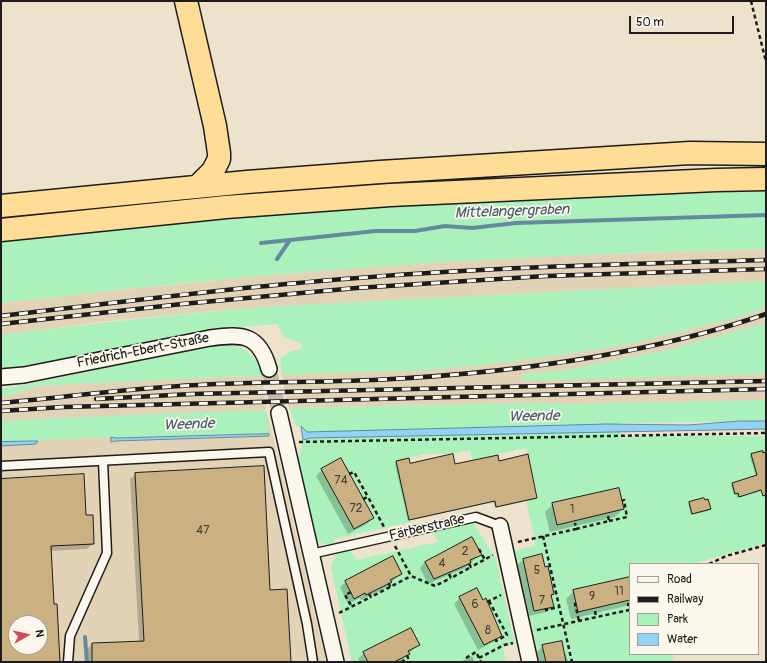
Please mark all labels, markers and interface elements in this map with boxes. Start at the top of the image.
scale bar [631,8,736,34]
text: 50 m [636,15,664,30]
water label: Mittelangergraben [454,201,570,223]
street label: Friedrich-Ebert-Straße [75,330,211,372]
water label: Weende [509,408,559,426]
water label: Weende [163,415,215,435]
house number: 74 [334,474,348,488]
house number: 72 [349,502,363,516]
house number: 1 [570,503,574,517]
street label: Färberstraße [388,511,466,545]
house number: 47 [196,524,210,538]
house number: 2 [462,545,468,559]
house number: 4 [439,557,445,571]
legend [629,563,759,655]
house number: 5 [534,564,540,578]
text: Road [667,572,692,587]
house number: 11 [614,585,624,599]
house number: 9 [589,590,595,604]
text: Railway [667,592,703,607]
house number: 7 [539,594,545,608]
house number: 6 [472,598,478,612]
text: Park [667,612,688,627]
north arrow [8,615,48,655]
house number: 8 [485,624,491,638]
text: N [32,629,46,638]
text: Water [667,632,698,647]

